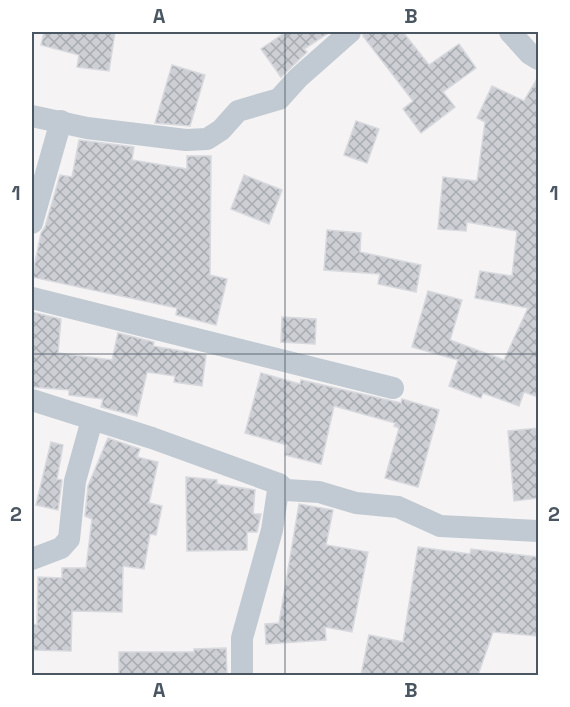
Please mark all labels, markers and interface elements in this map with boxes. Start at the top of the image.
text: A [153,3,166,29]
text: B [404,3,418,29]
text: 1 [11,180,21,206]
text: 1 [549,180,559,206]
text: 2 [10,501,22,527]
text: 2 [548,501,560,527]
text: A [153,677,166,703]
text: B [404,677,418,703]

